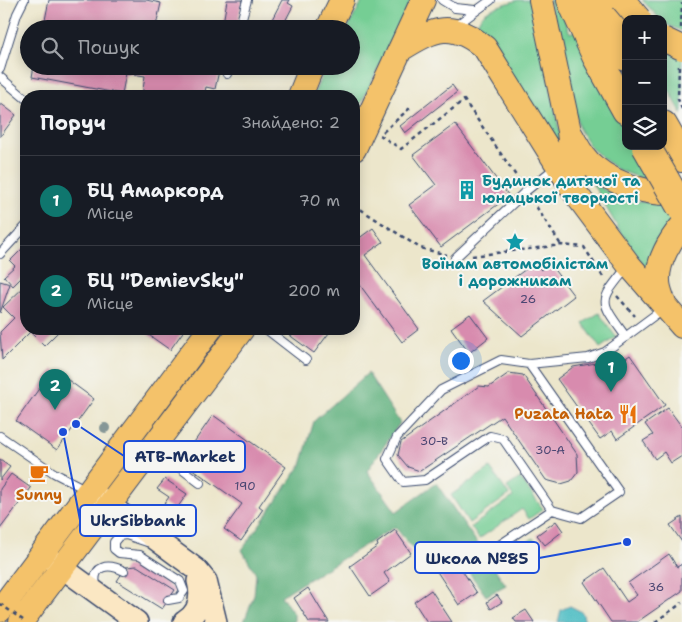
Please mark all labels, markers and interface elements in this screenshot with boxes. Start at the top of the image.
map controls [622,15,667,150]
button: + [622,15,667,60]
search box [20,20,360,75]
icon: search [38,34,66,62]
text: Пошук [78,35,140,60]
button: − [622,60,667,105]
button: layers [622,105,667,150]
text: Поруч [40,109,106,137]
text: Знайдено: 2 [242,112,340,133]
place label: Будинок дитячої та юнацької творчості [482,171,641,208]
text: БЦ Амаркорд [87,178,224,203]
building icon: Будинок дитячої та юнацької творчості [456,179,478,201]
text: 1 [52,190,60,211]
text: 70 m [299,190,340,211]
text: Місце [87,203,134,224]
place icon: Воїнам автомобілістам і дорожникам [504,231,526,253]
place label: Воїнам автомобілістам і дорожникам [422,254,609,291]
text: БЦ "DemievSky" [87,268,244,293]
text: 2 [50,280,62,301]
text: 200 m [288,280,340,301]
house number: 26 [520,291,536,307]
text: Місце [87,293,134,314]
your location [448,348,474,374]
pin: 1 [595,351,627,392]
pin: 2 [39,369,71,410]
restaurant icon: Puzata Hata [617,403,639,425]
place label: Puzata Hata [514,404,614,424]
house number: 30-В [420,433,448,449]
callout: ATB-Market [124,441,245,472]
house number: 30-А [535,442,565,458]
text: ATB-Market [135,446,236,467]
cafe icon: Sunny [28,462,50,484]
house number: 190 [234,478,256,494]
place label: Sunny [16,485,62,505]
callout: UkrSibbank [80,505,196,536]
text: UkrSibbank [90,510,186,531]
callout: Школа №85 [415,542,539,573]
text: Школа №85 [425,548,529,569]
house number: 36 [648,579,664,595]

